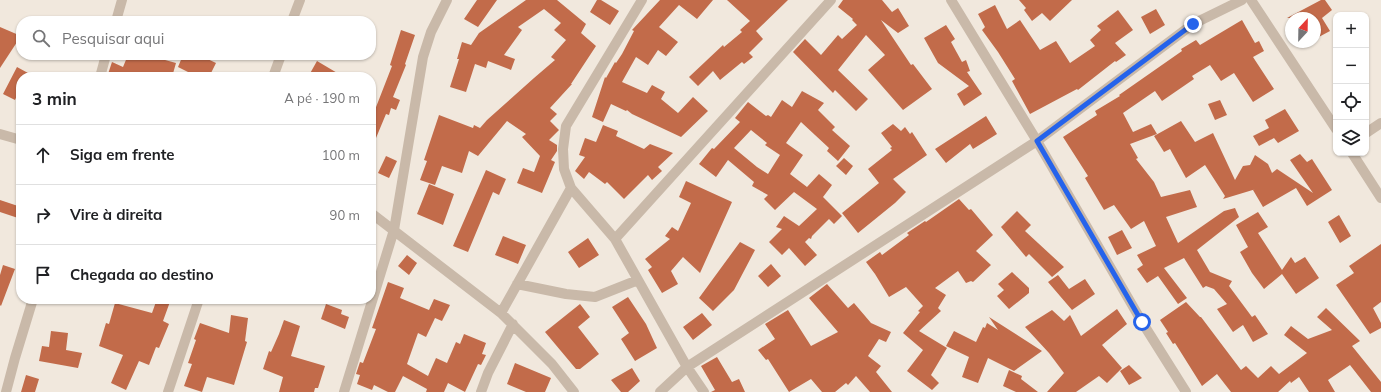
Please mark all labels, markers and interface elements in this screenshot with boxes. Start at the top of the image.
north arrow [1285,12,1321,48]
map controls [1333,12,1369,156]
button: + [1333,12,1369,48]
route end [1184,15,1202,33]
search box [16,16,376,60]
icon: search [30,27,52,49]
text: Pesquisar aqui [62,29,164,48]
button: − [1333,48,1369,84]
button: locate [1333,84,1369,120]
text: 3 min [32,88,77,109]
text: A pé · 190 m [284,90,360,106]
button: layers [1333,120,1369,156]
icon: ahead [32,144,54,166]
text: Siga em frente [70,145,175,164]
text: 100 m [322,147,360,163]
icon: right [32,204,54,226]
text: Vire à direita [70,205,162,224]
text: 90 m [330,207,360,223]
icon: arrive [32,264,54,286]
text: Chegada ao destino [70,265,214,284]
route start [1133,313,1151,331]

